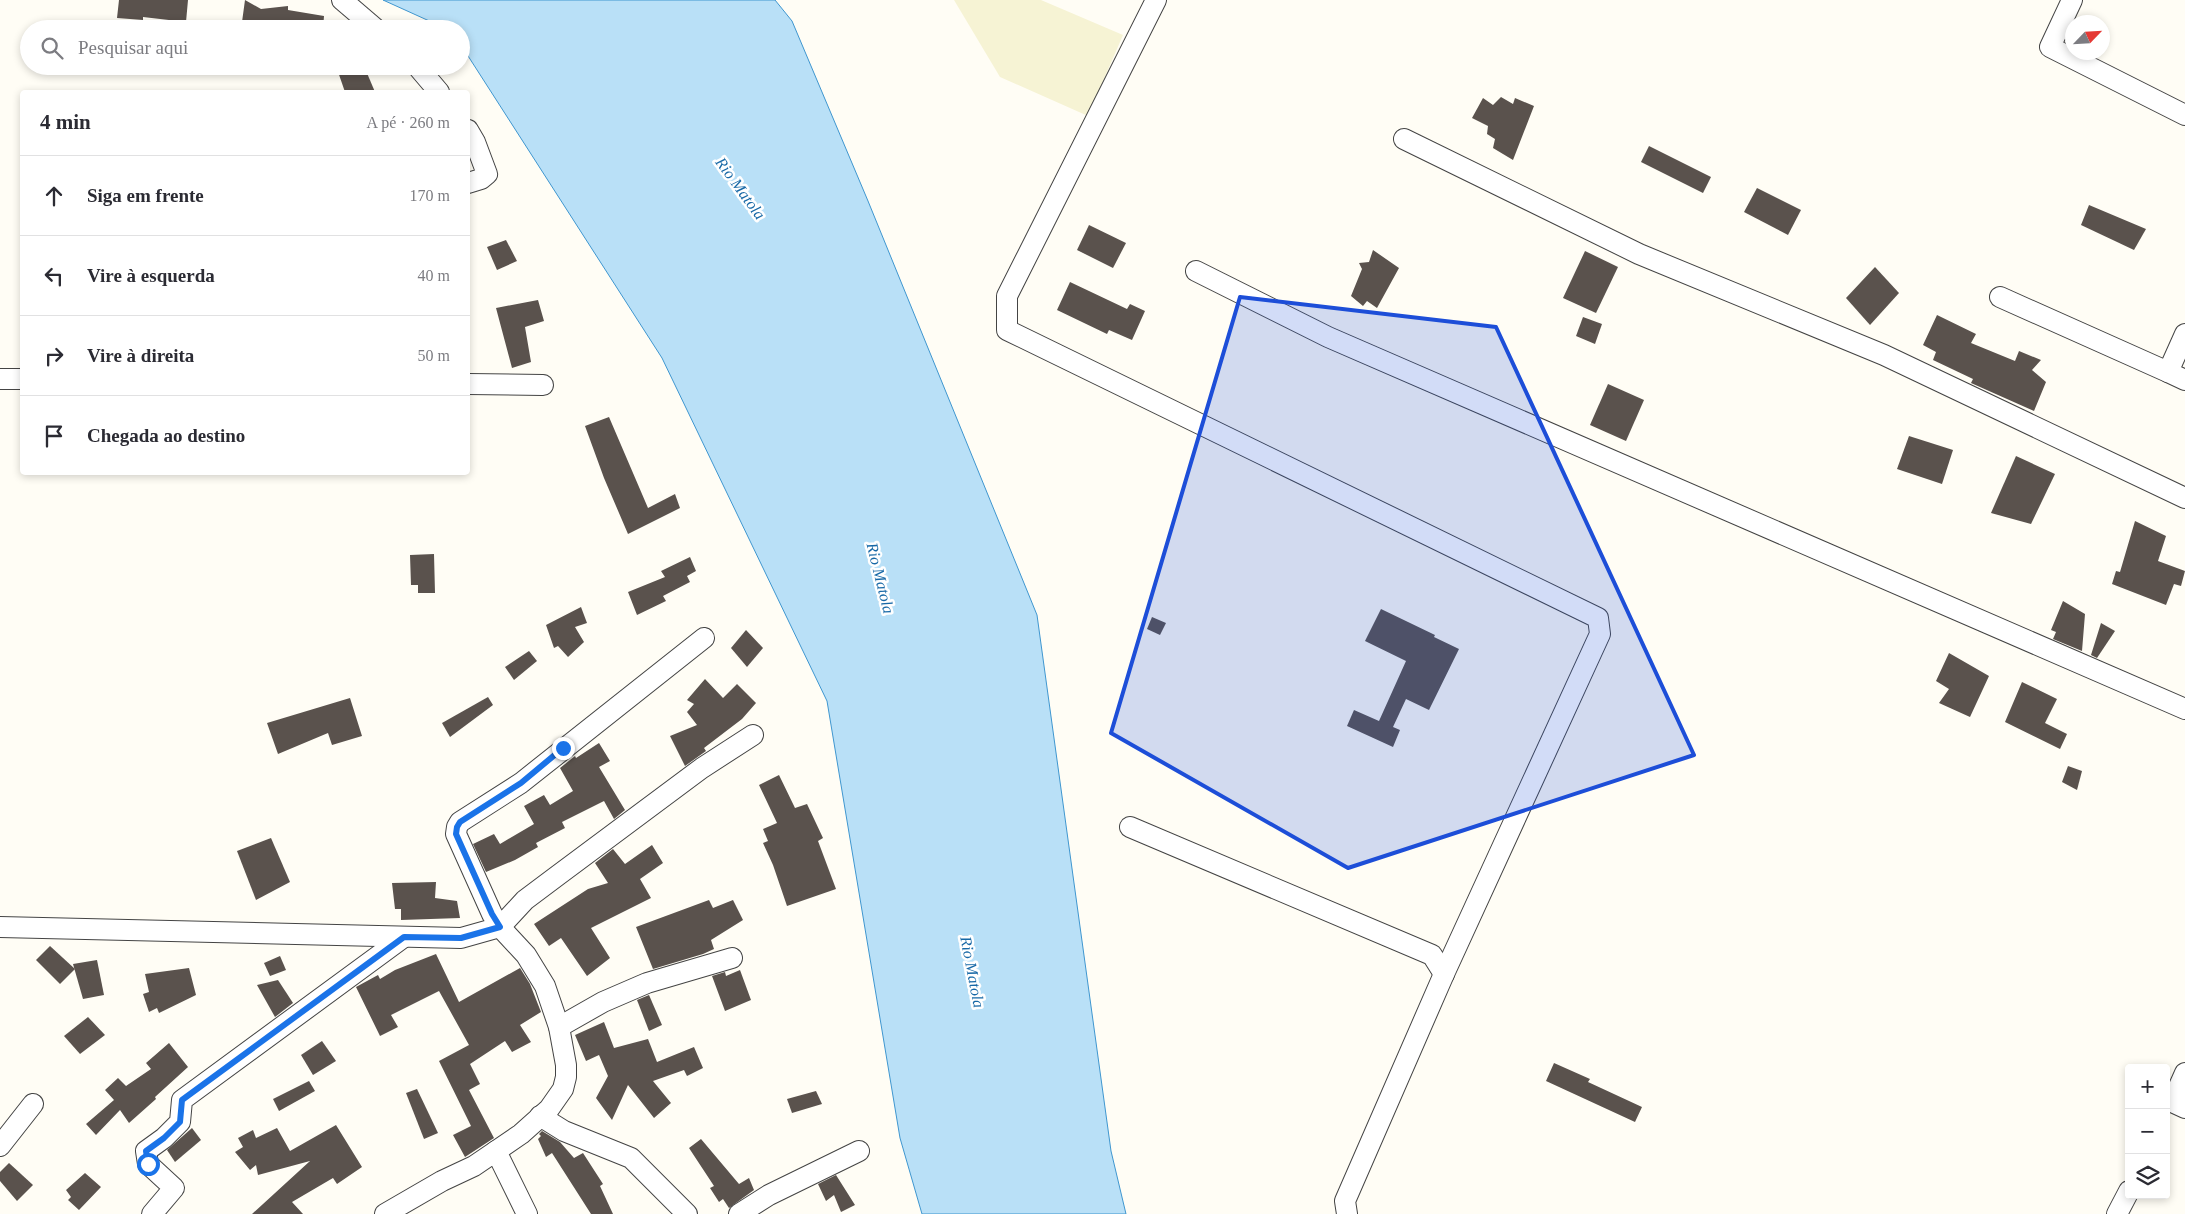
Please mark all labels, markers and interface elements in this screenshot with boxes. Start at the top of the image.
north arrow [2065,15,2110,60]
search box [20,20,470,75]
icon: search [38,34,66,62]
text: Pesquisar aqui [78,37,188,58]
text: 4 min [40,110,91,134]
text: A pé · 260 m [366,114,450,131]
water label: Rio Matola [712,153,769,223]
icon: ahead [40,182,68,210]
text: Siga em frente [87,185,204,206]
text: 170 m [410,187,450,204]
icon: left [40,262,68,290]
text: Vire à esquerda [87,265,215,286]
text: 40 m [418,267,450,284]
icon: right [40,342,68,370]
text: Vire à direita [87,345,194,366]
text: 50 m [418,347,450,364]
icon: arrive [40,422,68,450]
text: Chegada ao destino [87,425,245,446]
water label: Rio Matola [863,540,898,615]
route end [552,737,575,760]
water label: Rio Matola [957,934,988,1009]
map controls [2125,1064,2170,1199]
button: + [2125,1064,2170,1109]
button: − [2125,1109,2170,1154]
route start [137,1153,160,1176]
button: layers [2125,1154,2170,1199]

